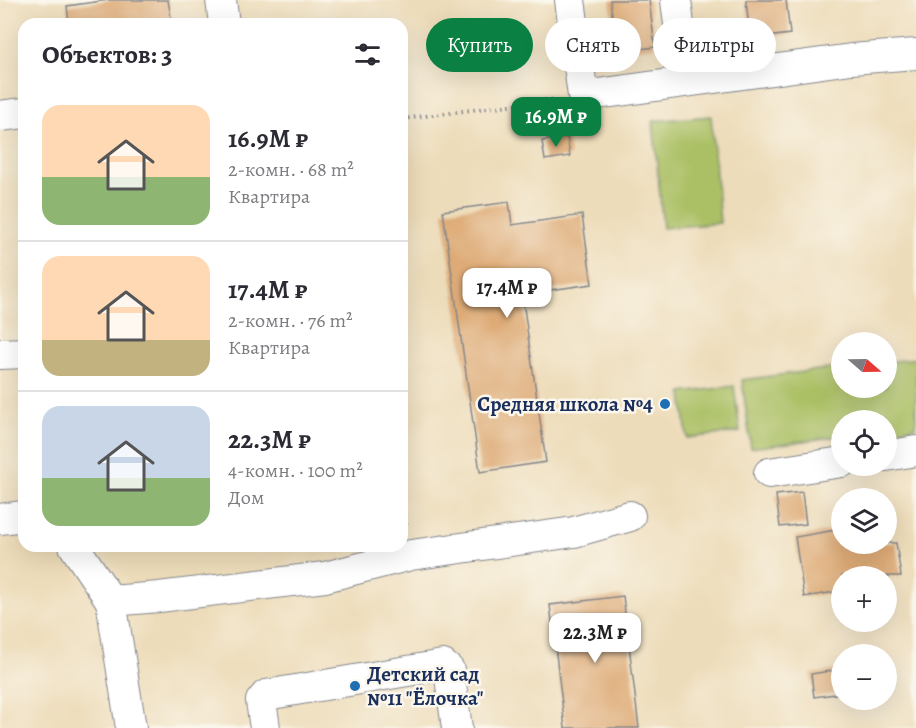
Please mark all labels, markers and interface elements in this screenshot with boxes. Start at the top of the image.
chip: Купить [426,18,533,72]
chip: Снять [545,18,641,72]
chip: Фильтры [653,18,776,72]
text: Объектов: 3 [42,37,172,72]
icon: filters [351,38,384,71]
pin: 16.9M ₽ [501,97,611,148]
text: 16.9M ₽ [525,103,587,130]
text: 16.9M ₽ [228,121,308,156]
icon: home [90,129,162,201]
text: 2-комн. · 68 m² [228,156,354,183]
text: Квартира [228,183,310,210]
pin: 17.4M ₽ [452,268,562,319]
text: 17.4M ₽ [228,272,307,307]
text: 17.4M ₽ [476,274,538,301]
icon: home [90,280,162,352]
text: 2-комн. · 76 m² [228,307,353,334]
north arrow [831,332,897,398]
map controls [831,332,897,710]
text: Квартира [228,334,310,361]
place label: Средняя школа №4 [477,390,653,418]
marker: Средняя школа №4 [658,397,672,411]
button: locate [831,410,897,476]
text: 22.3M ₽ [228,422,311,457]
icon: home [90,430,162,502]
text: 4-комн. · 100 m² [228,457,363,484]
text: Дом [228,484,264,511]
button: layers [831,488,897,554]
button: + [831,566,897,632]
pin: 22.3M ₽ [540,613,650,664]
text: 22.3M ₽ [563,619,627,646]
button: − [831,644,897,710]
place label: Детский сад №11 "Ёлочка" [367,660,484,712]
marker: Детский сад №11 "Ёлочка" [348,679,362,693]

